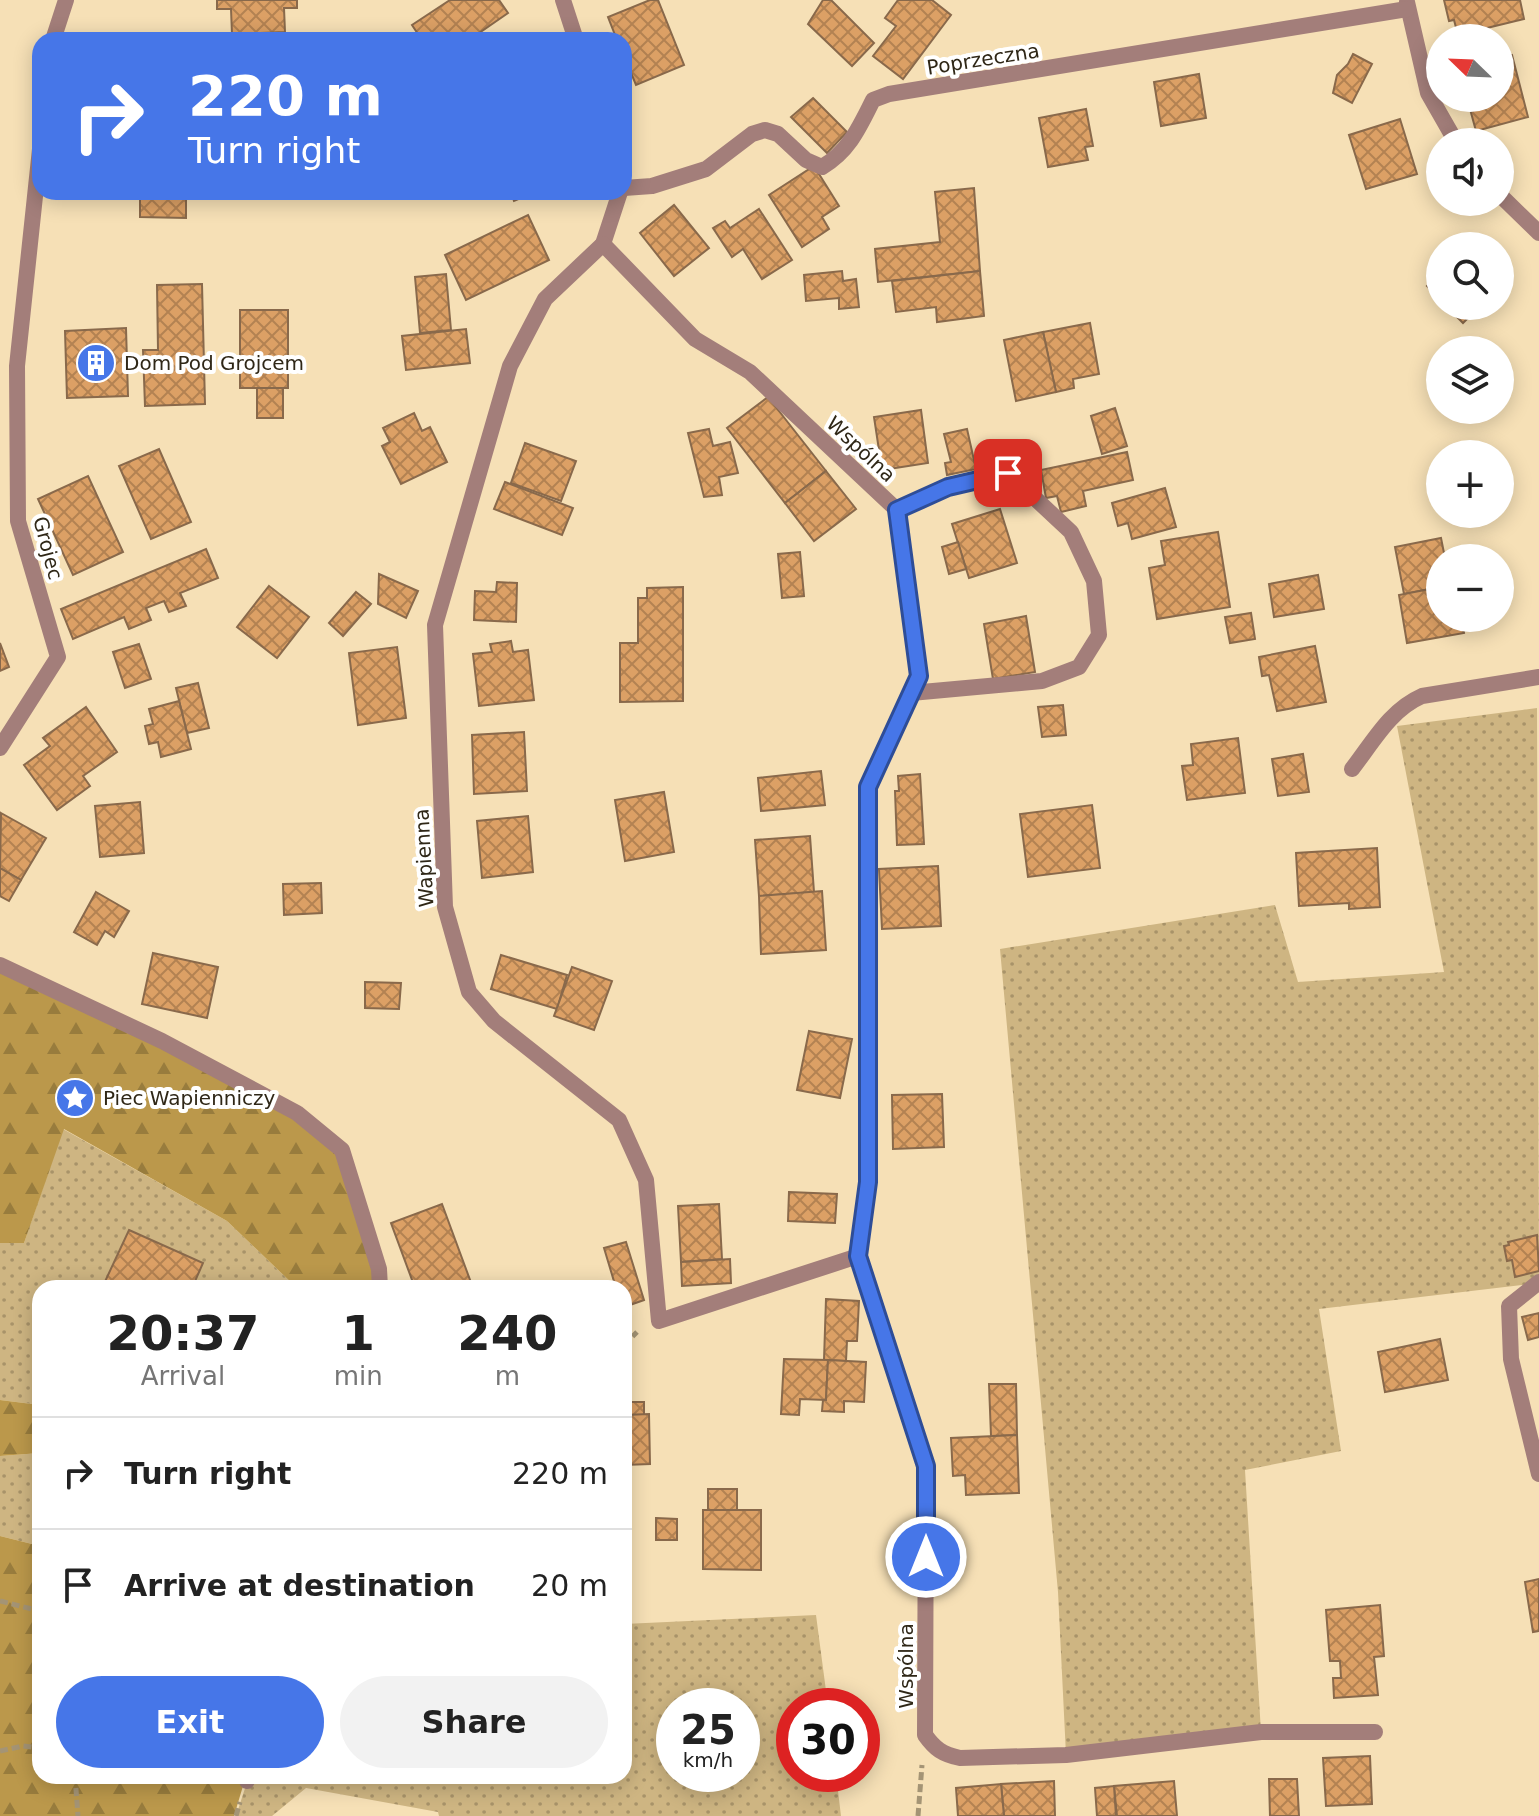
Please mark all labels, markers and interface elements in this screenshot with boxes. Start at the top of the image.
north arrow [1426,24,1514,112]
map controls [1426,24,1514,632]
street label: Poprzeczna [925,38,1041,80]
text: 220 m [188,63,383,128]
icon: right [56,64,160,168]
button: sound [1426,128,1514,216]
text: Turn right [188,130,360,171]
button: search [1426,232,1514,320]
button: layers [1426,336,1514,424]
building icon: Dom Pod Grojcem [75,342,117,384]
place label: Dom Pod Grojcem [124,351,304,375]
street label: Wspólna [822,411,900,487]
pin [974,439,1042,507]
button: + [1426,440,1514,528]
icon: arrive [986,451,1030,495]
street label: Grojec [28,514,68,582]
button: − [1426,544,1514,632]
street label: Wapienna [409,808,439,908]
place icon: Piec Wapienniczy [54,1077,96,1119]
place label: Piec Wapienniczy [103,1086,276,1110]
text: 20:37 [106,1305,259,1361]
text: 1 [342,1305,375,1361]
text: 240 [457,1305,557,1361]
text: Arrival [141,1361,225,1391]
text: min [334,1361,383,1391]
text: m [495,1361,520,1391]
icon: right [56,1451,100,1495]
text: Turn right [124,1456,291,1491]
text: 220 m [512,1456,608,1491]
position arrow [884,1515,968,1599]
icon: arrive [56,1563,100,1607]
text: Arrive at destination [124,1568,475,1603]
text: 20 m [531,1568,608,1603]
street label: Wspólna [894,1623,918,1709]
button: Exit [56,1676,324,1768]
button: Share [340,1676,608,1768]
speed limit sign: 30 [776,1688,880,1792]
text: 25 [680,1707,736,1753]
text: km/h [683,1748,733,1772]

